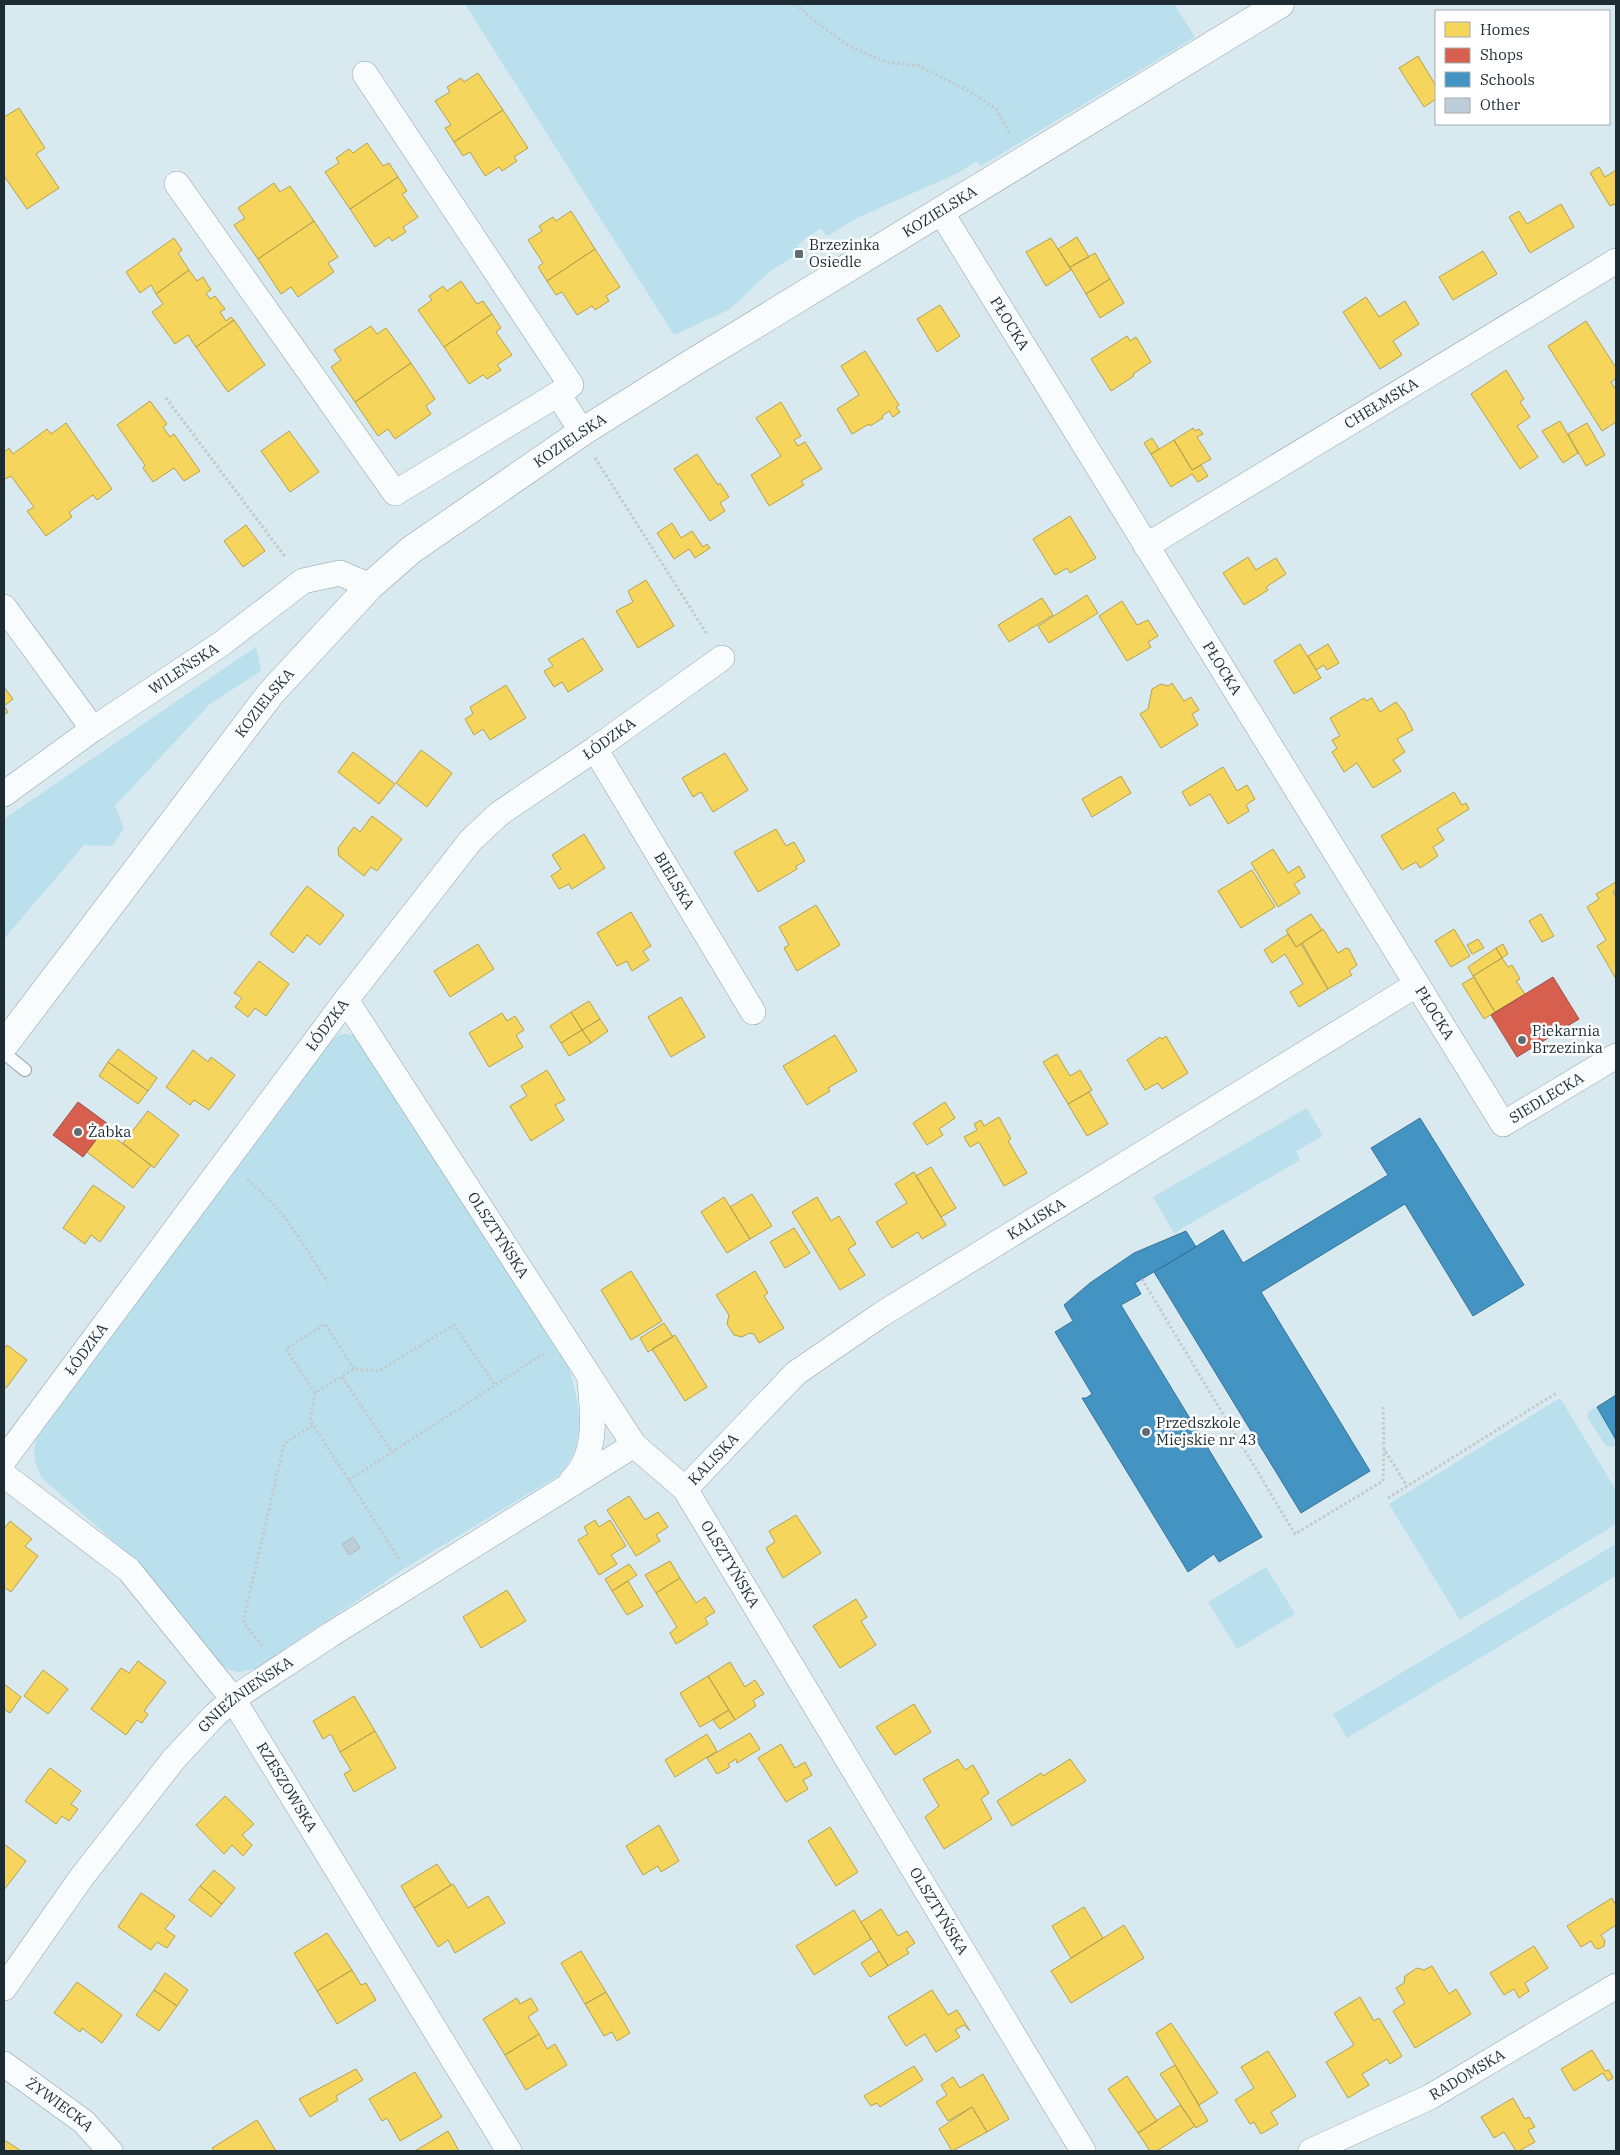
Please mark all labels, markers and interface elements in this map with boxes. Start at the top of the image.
legend [1435,10,1610,125]
text: Homes [1480,20,1530,39]
text: Shops [1480,45,1523,64]
text: Schools [1480,70,1535,89]
text: Other [1480,95,1520,114]
street label: KOZIELSKA [899,181,981,241]
place label: Brzezinka Osiedle [809,235,880,271]
marker: Brzezinka Osiedle [793,248,805,260]
street label: PŁOCKA [986,293,1034,354]
street label: CHEŁMSKA [1341,373,1422,433]
street label: KOZIELSKA [530,409,610,472]
street label: WILEŃSKA [145,638,222,698]
street label: PŁOCKA [1199,638,1247,699]
street label: KOZIELSKA [231,664,299,741]
street label: ŁÓDZKA [579,713,640,763]
street label: BIELSKA [650,849,700,913]
street label: PŁOCKA [1411,982,1459,1044]
street label: ŁÓDZKA [301,994,353,1055]
place label: Piekarnia Brzezinka [1532,1021,1603,1057]
marker: Piekarnia Brzezinka [1516,1034,1528,1046]
street label: SIEDLECKA [1506,1067,1587,1127]
place label: Żabka [88,1122,132,1141]
marker: Żabka [72,1126,84,1138]
street label: OLSZTYŃSKA [464,1188,534,1282]
street label: KALISKA [1003,1193,1069,1244]
street label: ŁÓDZKA [60,1319,112,1379]
place label: Przedszkole Miejskie nr 43 [1156,1413,1256,1449]
marker: Przedszkole Miejskie nr 43 [1140,1426,1152,1438]
street label: KALISKA [684,1429,743,1489]
street label: OLSZTYŃSKA [697,1516,765,1612]
street label: GNIEŹNIEŃSKA [193,1652,297,1736]
street label: RZESZOWSKA [253,1738,322,1836]
street label: OLSZTYŃSKA [906,1864,973,1959]
street label: RADOMSKA [1426,2044,1509,2104]
street label: ŻYWIECKA [22,2073,98,2136]

